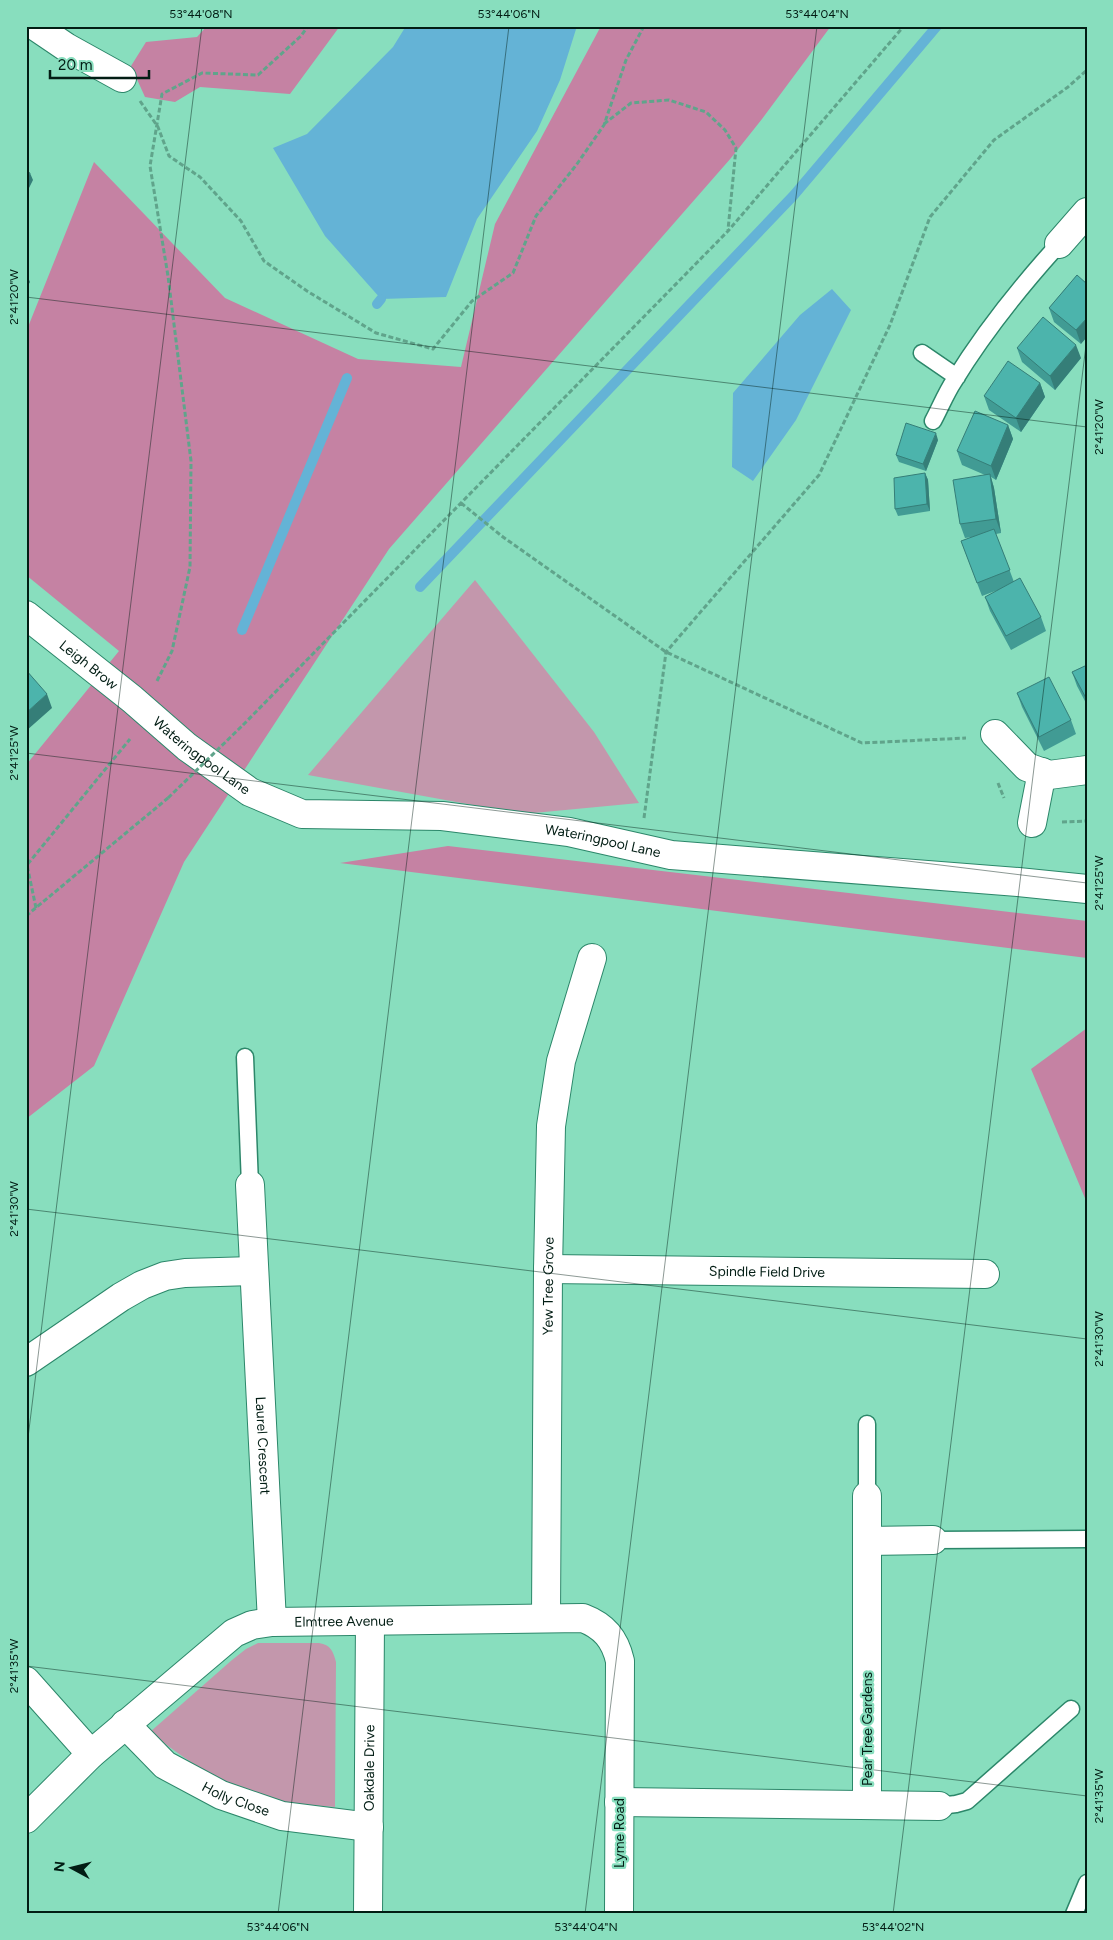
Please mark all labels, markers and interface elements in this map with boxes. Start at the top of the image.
text: 53°44'08"N [169,7,233,21]
text: 53°44'06"N [478,7,540,21]
text: 53°44'04"N [785,7,849,21]
scale bar [50,48,149,80]
text: 20 m [58,56,92,74]
text: 2°41'20"W [7,269,21,325]
text: 2°41'20"W [1092,399,1106,455]
street label: Leigh Brow [56,636,121,693]
street label: Wateringpool Lane [150,713,254,798]
text: 2°41'25"W [7,725,21,780]
street label: Wateringpool Lane [544,821,663,861]
text: 2°41'25"W [1092,855,1106,910]
text: 2°41'30"W [7,1181,21,1237]
street label: Yew Tree Grove [539,1236,557,1335]
street label: Spindle Field Drive [709,1262,825,1281]
text: 2°41'30"W [1092,1311,1106,1367]
street label: Laurel Crescent [252,1396,274,1495]
street label: Elmtree Avenue [294,1612,394,1630]
text: 2°41'35"W [7,1638,21,1693]
street label: Pear Tree Gardens [859,1672,876,1786]
street label: Oakdale Drive [360,1724,378,1811]
text: 2°41'35"W [1092,1768,1106,1823]
street label: Holly Close [199,1778,272,1820]
street label: Lyme Road [611,1798,628,1868]
north arrow [48,1842,98,1892]
text: N [50,1860,69,1873]
text: 53°44'06"N [247,1920,309,1934]
text: 53°44'04"N [554,1920,618,1934]
text: 53°44'02"N [862,1920,924,1934]

